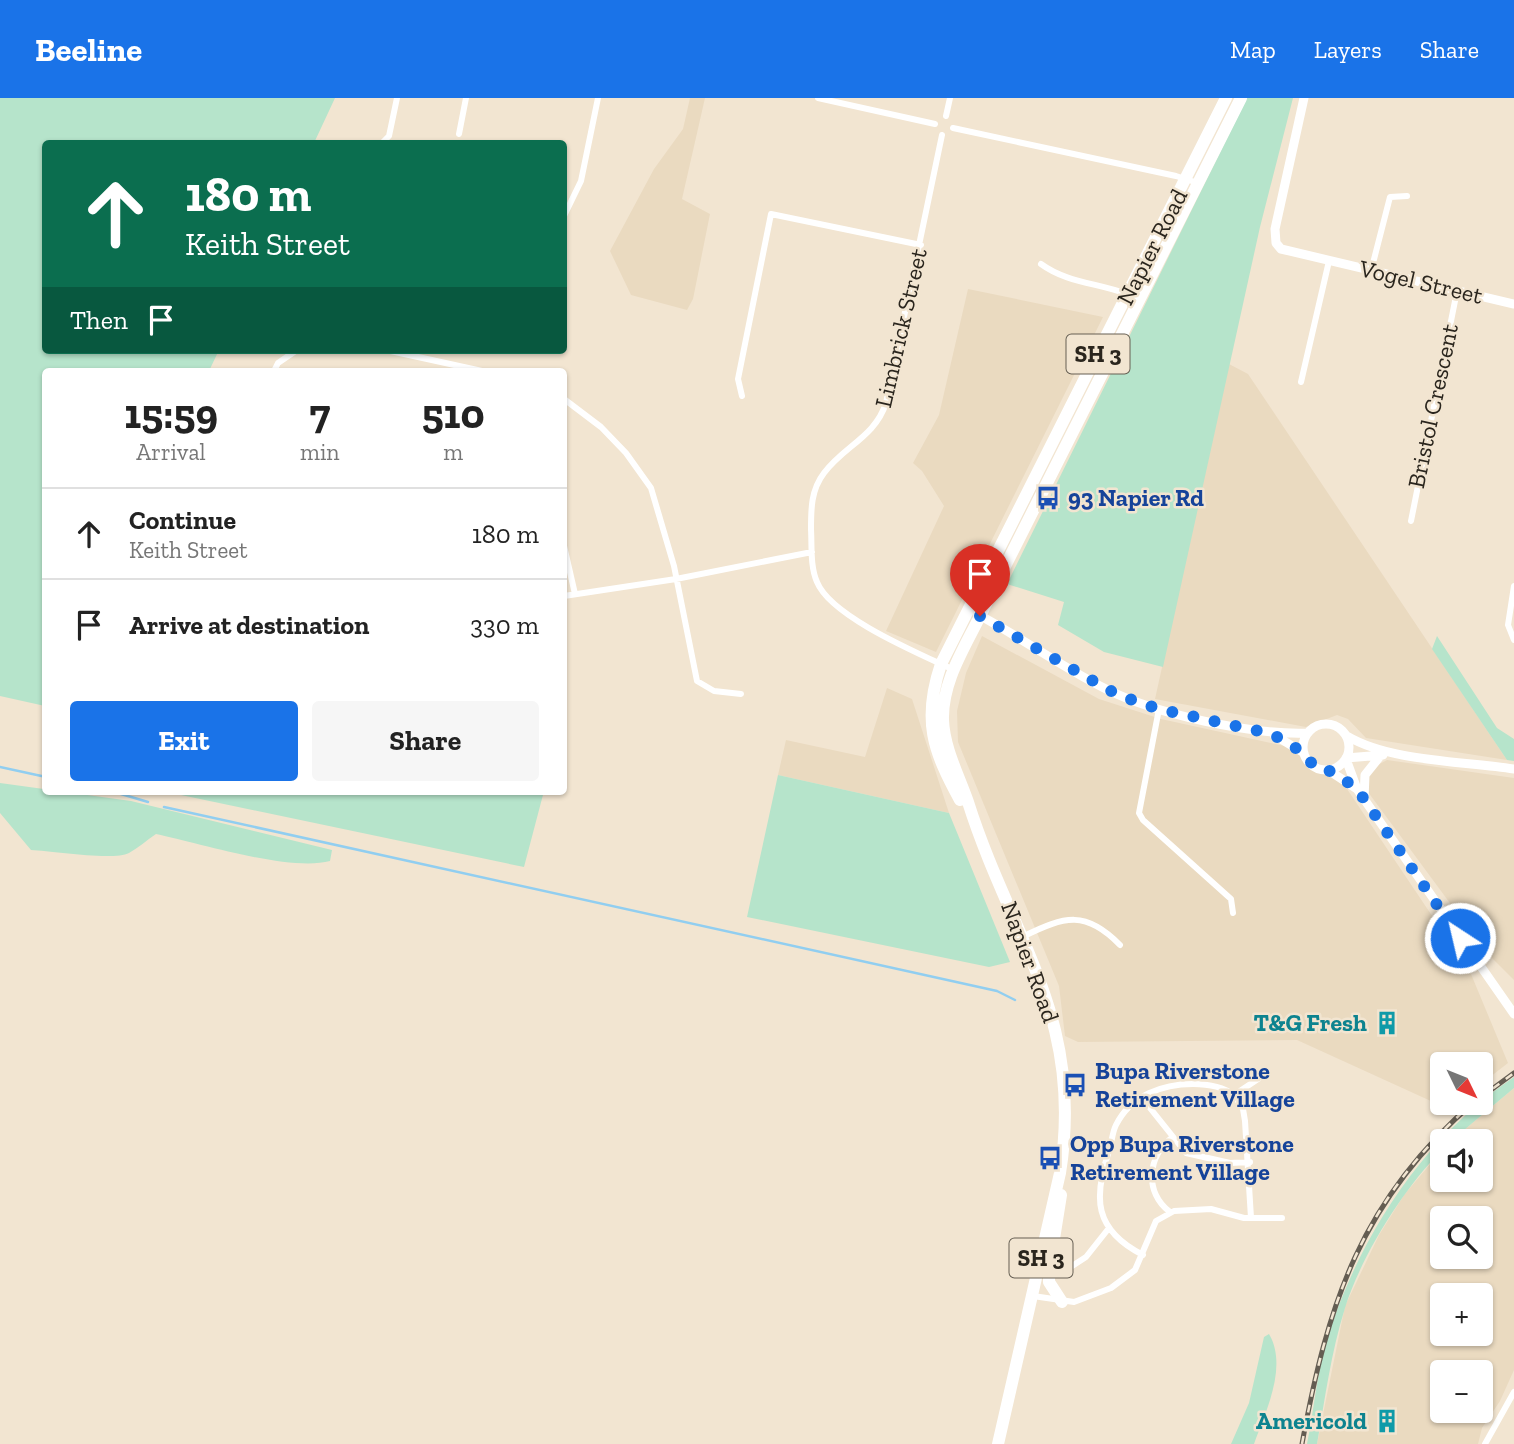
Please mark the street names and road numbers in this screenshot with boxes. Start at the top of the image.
street label: Napier Road [1110,184,1193,310]
street label: Limbrick Street [868,245,933,410]
street label: Vogel Street [1356,253,1486,310]
street label: Bristol Crescent [1401,321,1464,491]
road number: SH 3 [1066,334,1130,374]
street label: Napier Road [995,897,1066,1026]
road number: SH 3 [1010,1238,1072,1278]

